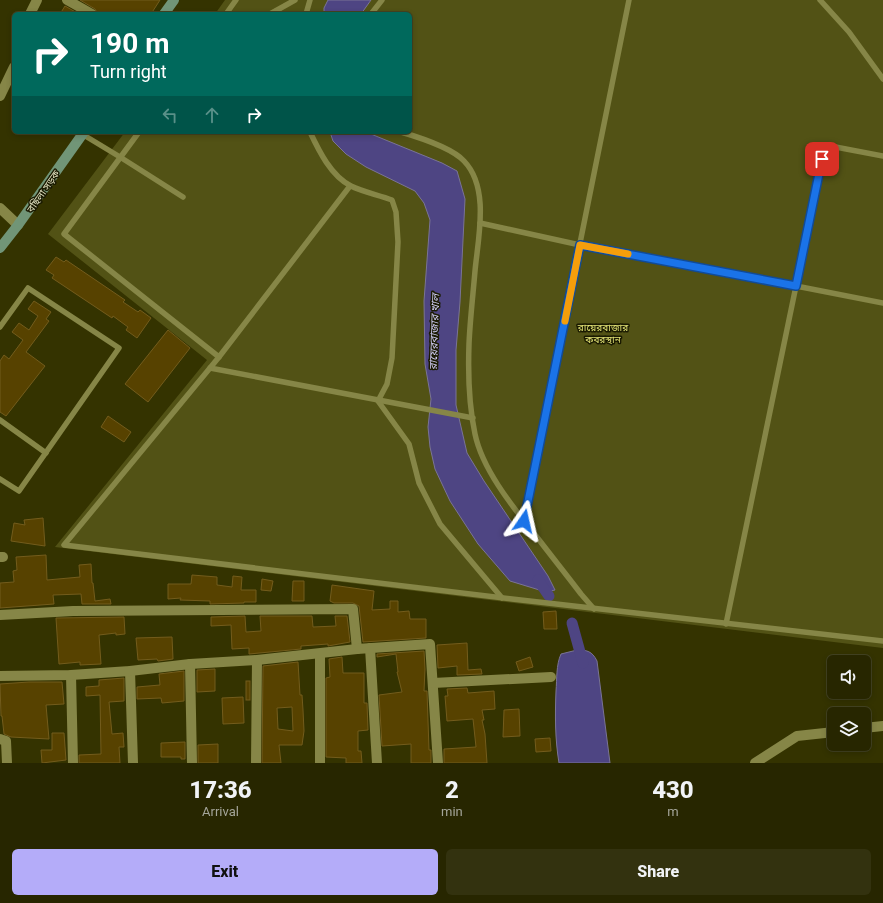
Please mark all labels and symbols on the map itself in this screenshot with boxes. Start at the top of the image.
pin [805,142,839,176]
street label: বছিলা সড়ক [24,167,62,215]
water label: রায়েরবাজার খাল [427,292,442,370]
park label: রায়েরবাজার কবরস্থান [577,322,629,345]
position arrow [503,500,545,542]

